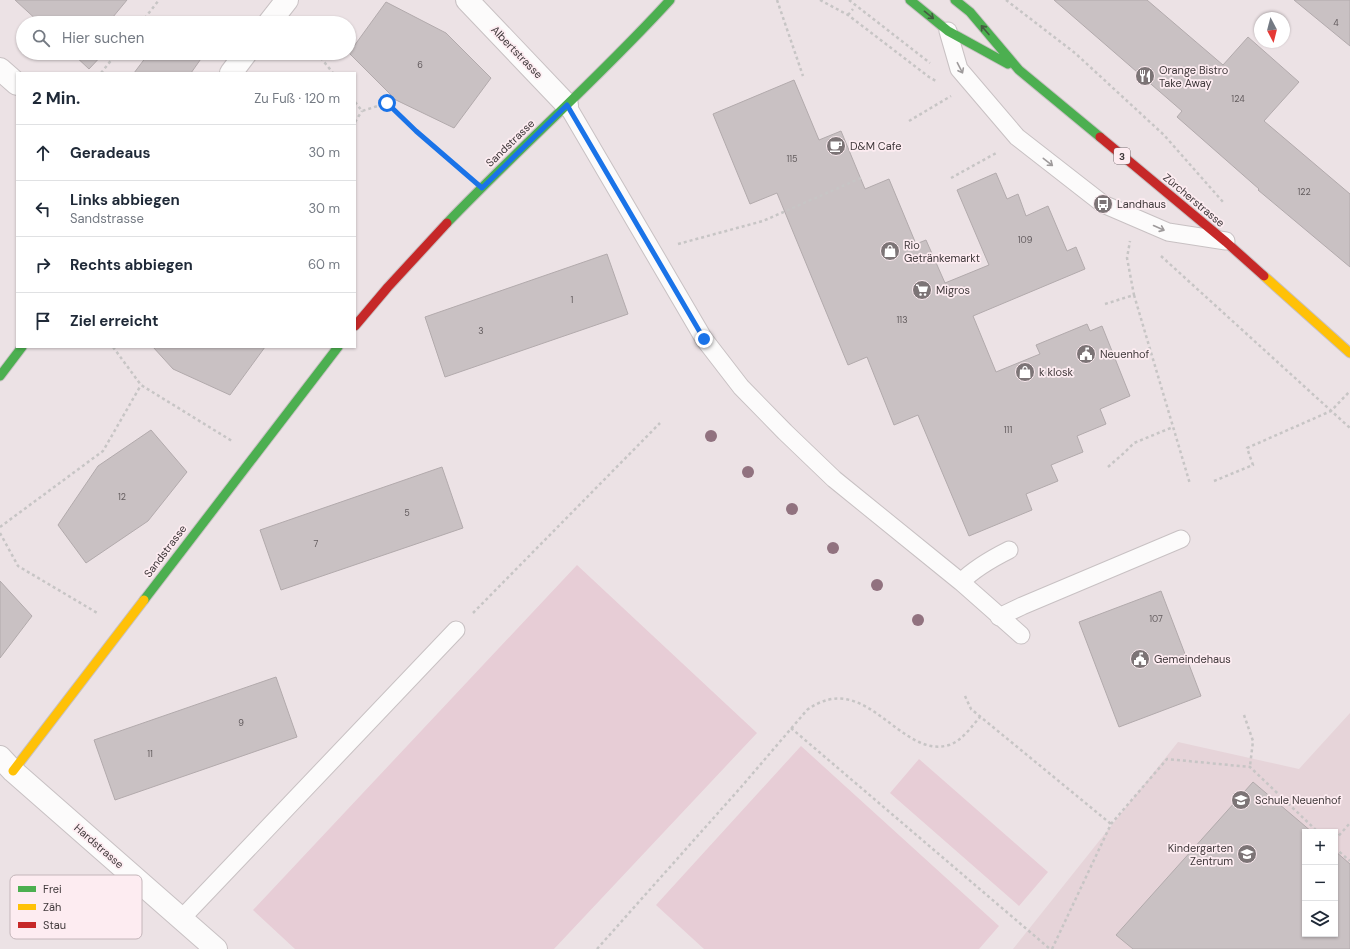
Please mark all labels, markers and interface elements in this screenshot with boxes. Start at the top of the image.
one-way arrow [924,11,935,20]
north arrow [1254,12,1290,48]
search box [16,16,356,60]
house number: 4 [1333,17,1339,29]
street label: Albertstrasse [488,23,546,81]
one-way arrow [980,24,989,35]
icon: search [30,27,52,49]
text: Hier suchen [62,28,144,48]
house number: 6 [417,59,423,71]
one-way arrow [957,61,964,73]
place label: Orange Bistro Take Away [1159,63,1228,90]
restaurant icon: Orange Bistro Take Away [1134,65,1156,87]
text: 2 Min. [32,87,80,109]
text: Zu Fuß · 120 m [254,90,340,107]
house number: 124 [1231,93,1245,105]
route start [378,94,396,112]
street label: Sandstrasse [483,116,537,170]
cafe icon: D&M Cafe [825,135,847,157]
place label: D&M Cafe [850,139,901,153]
icon: ahead [32,142,54,164]
text: Geradeaus [70,143,151,163]
text: 30 m [308,144,340,161]
road number: 3 [1114,148,1130,164]
house number: 115 [786,153,798,165]
one-way arrow [1043,157,1054,166]
street label: Zürcherstrasse [1160,170,1228,230]
house number: 122 [1297,186,1311,198]
text: Links abbiegen [70,190,180,210]
bus stop icon: Landhaus [1092,193,1114,215]
place label: Landhaus [1117,197,1166,211]
icon: left [32,198,54,220]
text: 30 m [308,200,340,217]
text: Sandstrasse [70,210,144,227]
one-way arrow [1152,225,1164,232]
house number: 109 [1018,234,1033,246]
place label: Rio Getränkemarkt [904,238,980,265]
shop icon: Rio Getränkemarkt [879,240,901,262]
icon: right [32,254,54,276]
text: Rechts abbiegen [70,255,193,275]
text: 60 m [308,256,340,273]
supermarket icon: Migros [911,279,933,301]
place label: Migros [936,283,970,297]
house number: 1 [571,294,574,306]
icon: arrive [32,310,54,332]
text: Ziel erreicht [70,311,159,331]
house number: 113 [897,314,907,326]
house number: 3 [478,325,484,337]
route end [695,330,713,348]
public building icon: Neuenhof [1075,343,1097,365]
place label: Neuenhof [1100,347,1150,361]
shop icon: k klosk [1014,361,1036,383]
place label: k klosk [1039,365,1074,379]
house number: 111 [1004,424,1012,436]
house number: 12 [118,491,126,503]
house number: 5 [404,507,410,519]
street label: Sandstrasse [141,522,189,580]
house number: 7 [314,538,319,550]
house number: 107 [1149,613,1163,625]
public building icon: Gemeindehaus [1129,648,1151,670]
place label: Gemeindehaus [1154,652,1231,666]
house number: 9 [238,717,244,729]
house number: 11 [147,748,153,760]
school or university icon: Schule Neuenhof [1230,789,1252,811]
place label: Schule Neuenhof [1255,793,1341,807]
street label: Hardstrasse [71,821,127,871]
map controls [1302,829,1338,937]
button: + [1302,829,1338,865]
place label: Kindergarten Zentrum [1168,841,1233,868]
school or university icon: Kindergarten Zentrum [1236,843,1258,865]
button: − [1302,865,1338,901]
legend [10,875,142,939]
text: Frei [43,882,62,896]
text: Zäh [43,900,61,914]
button: layers [1302,901,1338,937]
text: Stau [43,918,66,932]

